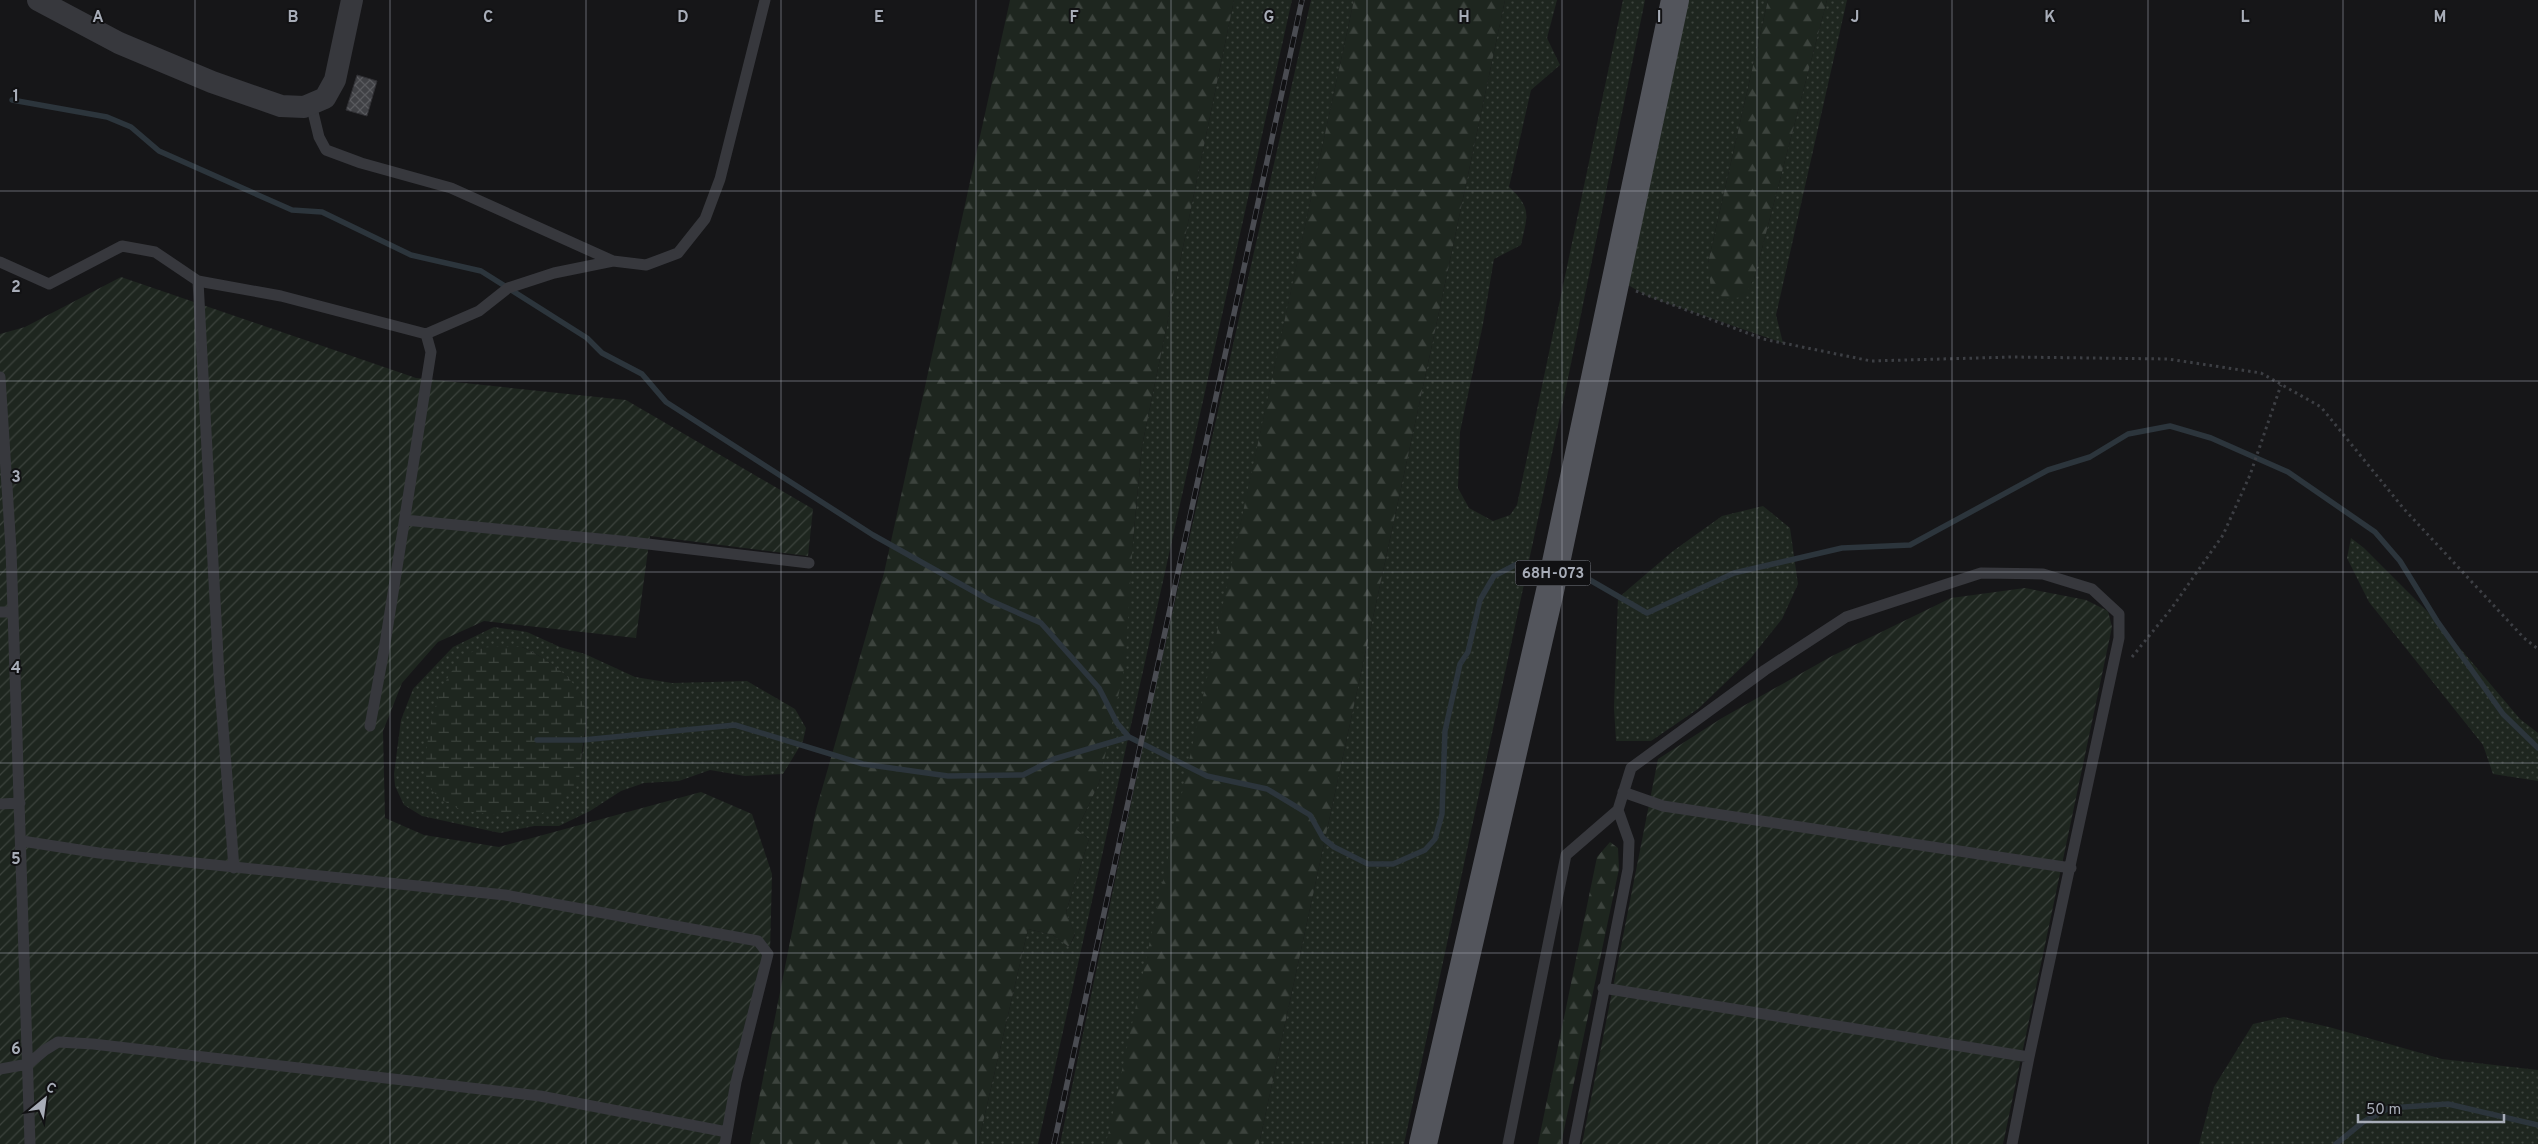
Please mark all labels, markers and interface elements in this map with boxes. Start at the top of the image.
text: A [92,8,104,28]
text: B [287,8,299,28]
text: C [483,8,493,28]
text: D [677,8,689,28]
text: E [874,8,884,28]
text: F [1069,8,1079,28]
text: G [1264,8,1274,28]
text: H [1458,8,1470,28]
text: I [1657,8,1661,28]
text: J [1851,8,1859,28]
text: K [2044,8,2056,28]
text: L [2240,8,2250,28]
text: M [2434,8,2446,28]
text: 1 [13,87,19,107]
text: 2 [11,278,21,298]
text: 3 [11,468,21,488]
road number: 68Н-073 [1516,560,1590,586]
text: 4 [11,659,21,679]
text: 5 [11,850,21,870]
text: 6 [11,1040,21,1060]
north arrow [20,1074,70,1124]
text: С [43,1079,59,1099]
scale bar [2358,1092,2504,1124]
text: 50 m [2366,1101,2401,1120]

